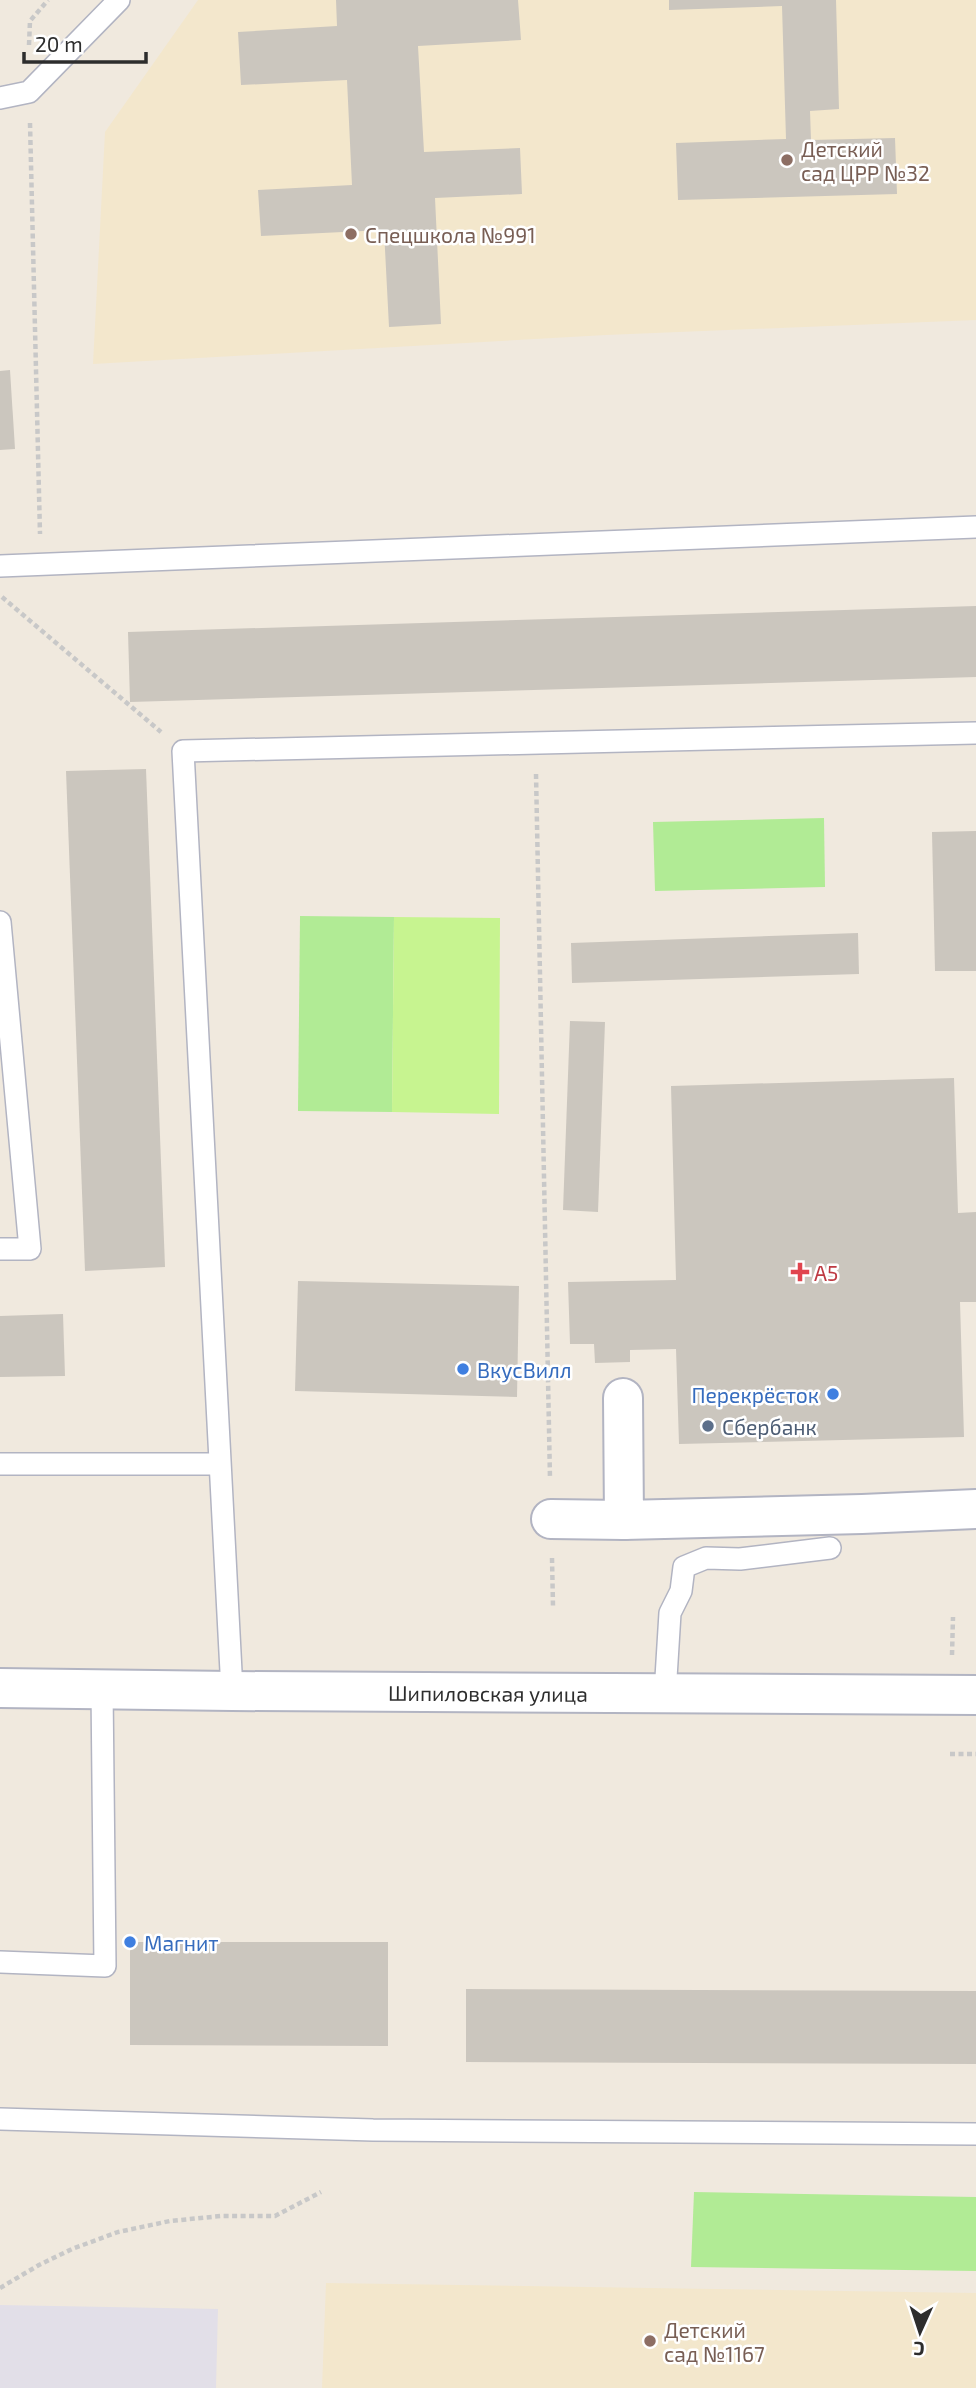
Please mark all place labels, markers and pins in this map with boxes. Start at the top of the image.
place label: Детский сад ЦРР №32 [801,136,930,185]
marker: Детский сад ЦРР №32 [779,152,795,168]
place label: Спецшкола №991 [365,222,536,247]
marker: Спецшкола №991 [343,226,359,242]
place label: А5 [814,1260,838,1285]
marker: А5 [792,1264,808,1280]
place label: ВкусВилл [477,1357,572,1383]
marker: ВкусВилл [455,1361,471,1377]
place label: Перекрёсток [691,1382,819,1407]
marker: Перекрёсток [825,1386,841,1402]
place label: Сбербанк [722,1414,817,1439]
marker: Сбербанк [700,1418,716,1434]
place label: Магнит [144,1930,219,1955]
marker: Магнит [122,1934,138,1950]
place label: Детский сад №1167 [664,2317,765,2366]
marker: Детский сад №1167 [642,2333,658,2349]

